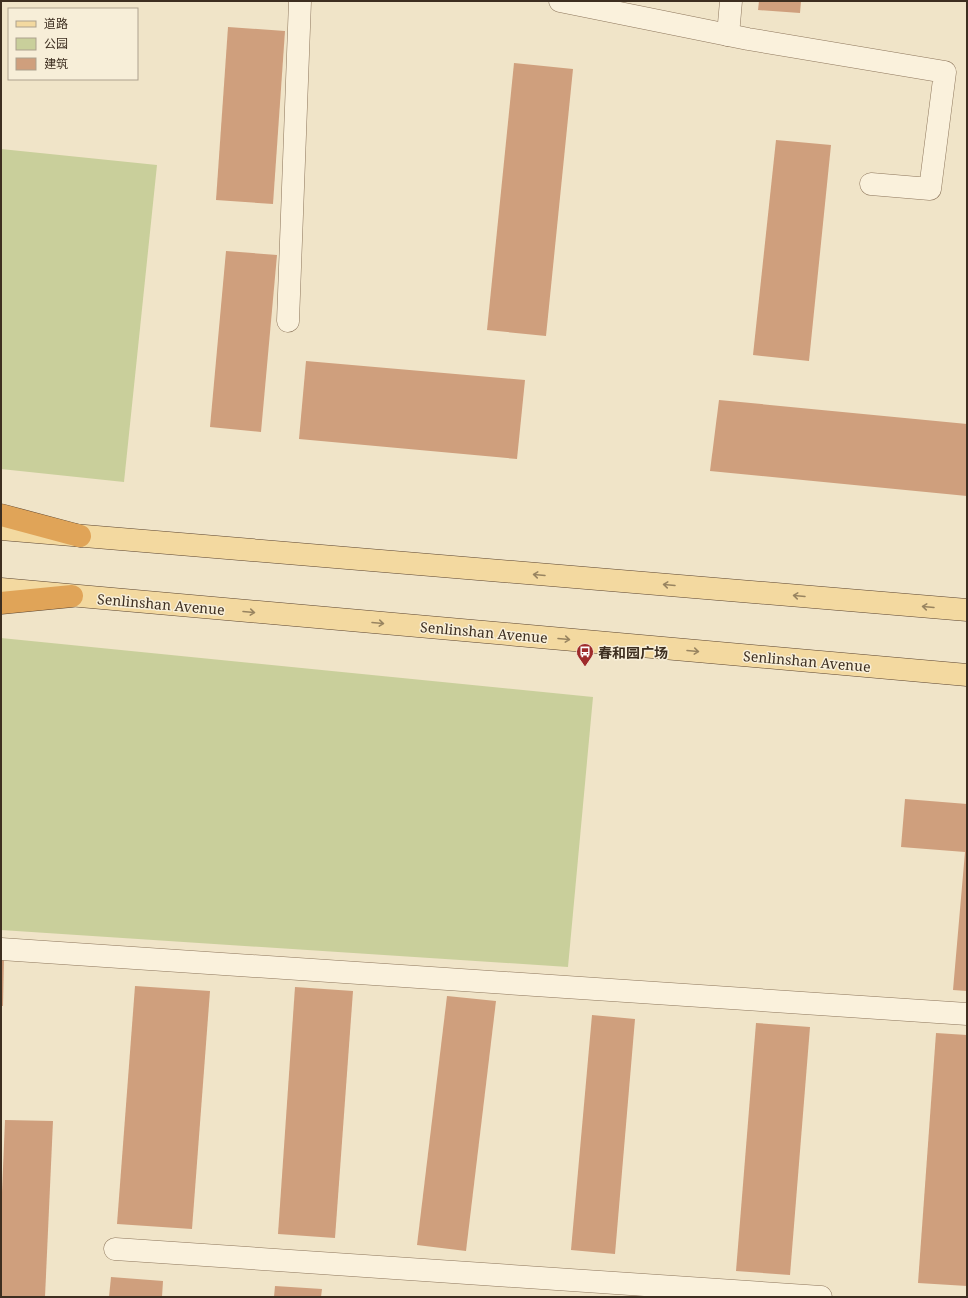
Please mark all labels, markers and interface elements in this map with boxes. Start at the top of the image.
legend [8,8,138,80]
text: 道路 [44,15,68,32]
text: 公园 [44,35,68,52]
text: 建筑 [44,55,68,72]
one-way arrow [533,571,546,578]
one-way arrow [663,582,676,589]
street label: Senlinshan Avenue [97,589,225,619]
one-way arrow [793,593,806,600]
one-way arrow [922,603,935,611]
one-way arrow [242,608,255,615]
street label: Senlinshan Avenue [420,617,548,647]
one-way arrow [372,619,385,627]
one-way arrow [557,636,570,643]
bus stop icon: 春和园广场 [575,642,595,667]
place label: 春和园广场 [598,643,668,662]
street label: Senlinshan Avenue [743,646,871,676]
one-way arrow [686,647,699,655]

